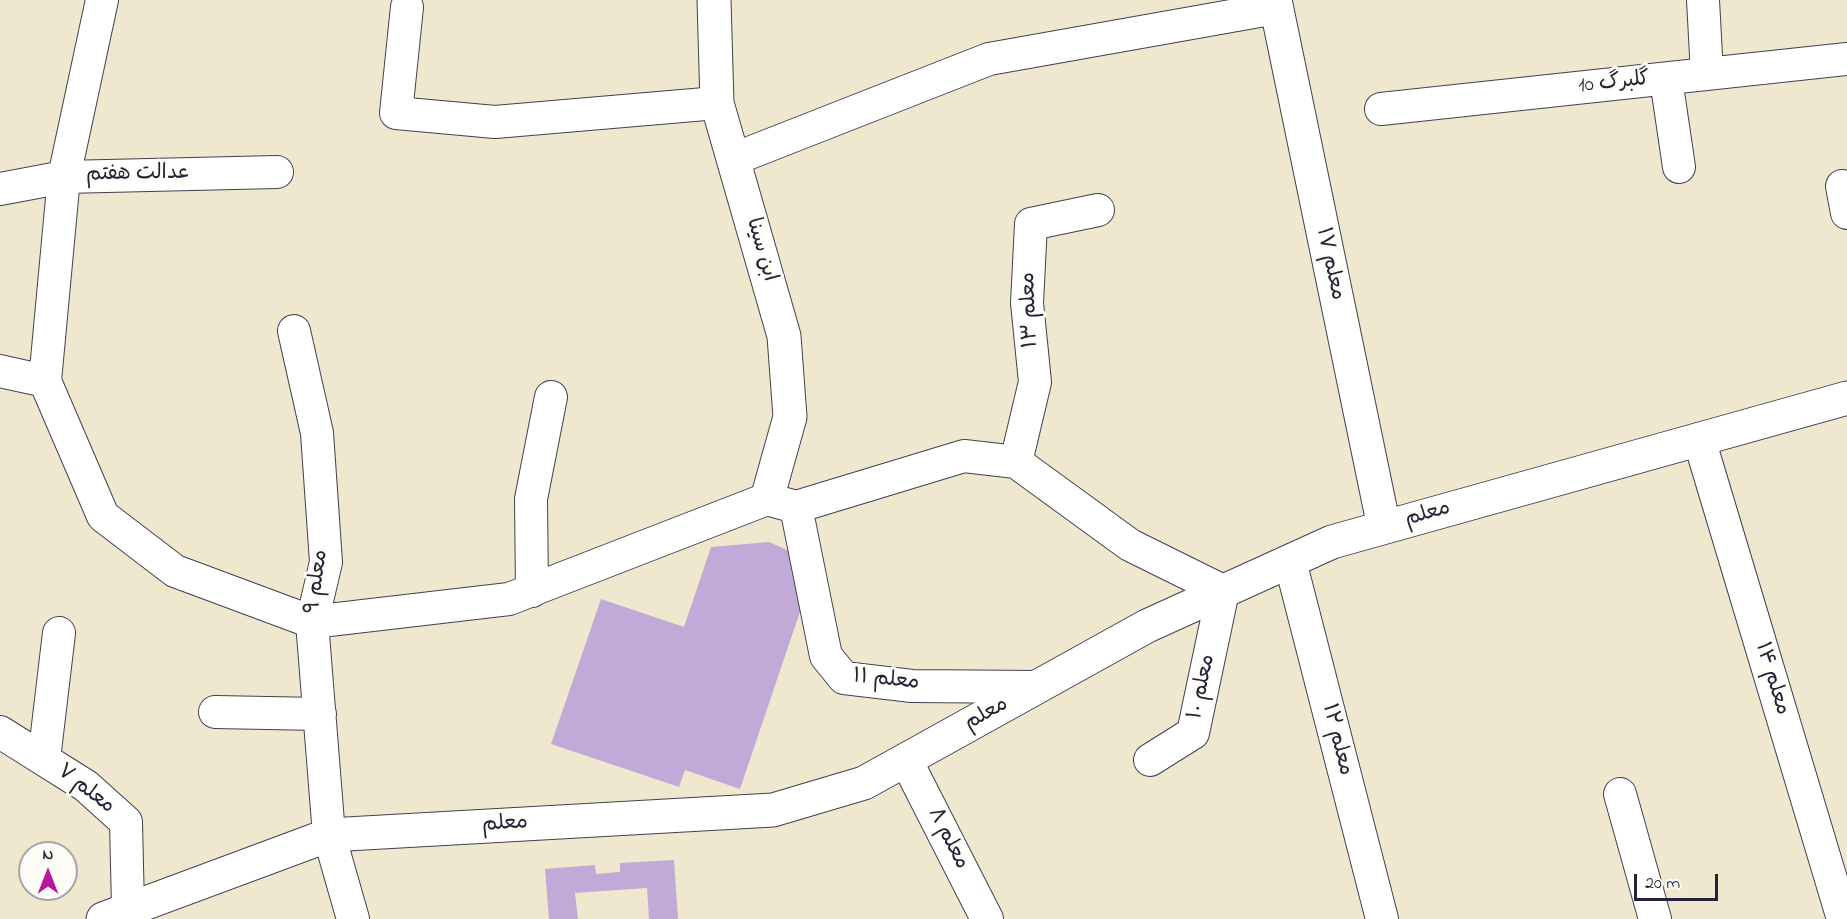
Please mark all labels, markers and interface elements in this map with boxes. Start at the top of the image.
street label: گلبرگ 10 [1577,68,1651,100]
street label: عدالت هفتم [86,161,190,189]
street label: ابن سینا [739,215,781,285]
street label: معلم ۱۷ [1309,225,1349,303]
street label: معلم ۱۳ [1017,272,1045,348]
street label: معلم [1402,497,1454,533]
street label: معلم ۹ [301,548,335,616]
street label: معلم ۱۴ [1748,640,1794,718]
street label: معلم ۱۰ [1184,652,1222,722]
street label: معلم ۱۱ [852,665,920,697]
street label: معلم [961,693,1013,737]
street label: معلم ۱۲ [1315,701,1357,779]
street label: معلم ۷ [51,760,119,820]
street label: معلم ۸ [921,804,973,874]
street label: معلم [481,811,529,839]
north arrow [18,841,78,901]
text: N [43,843,53,867]
scale bar [1637,862,1721,900]
text: 20 m [1645,871,1680,897]

